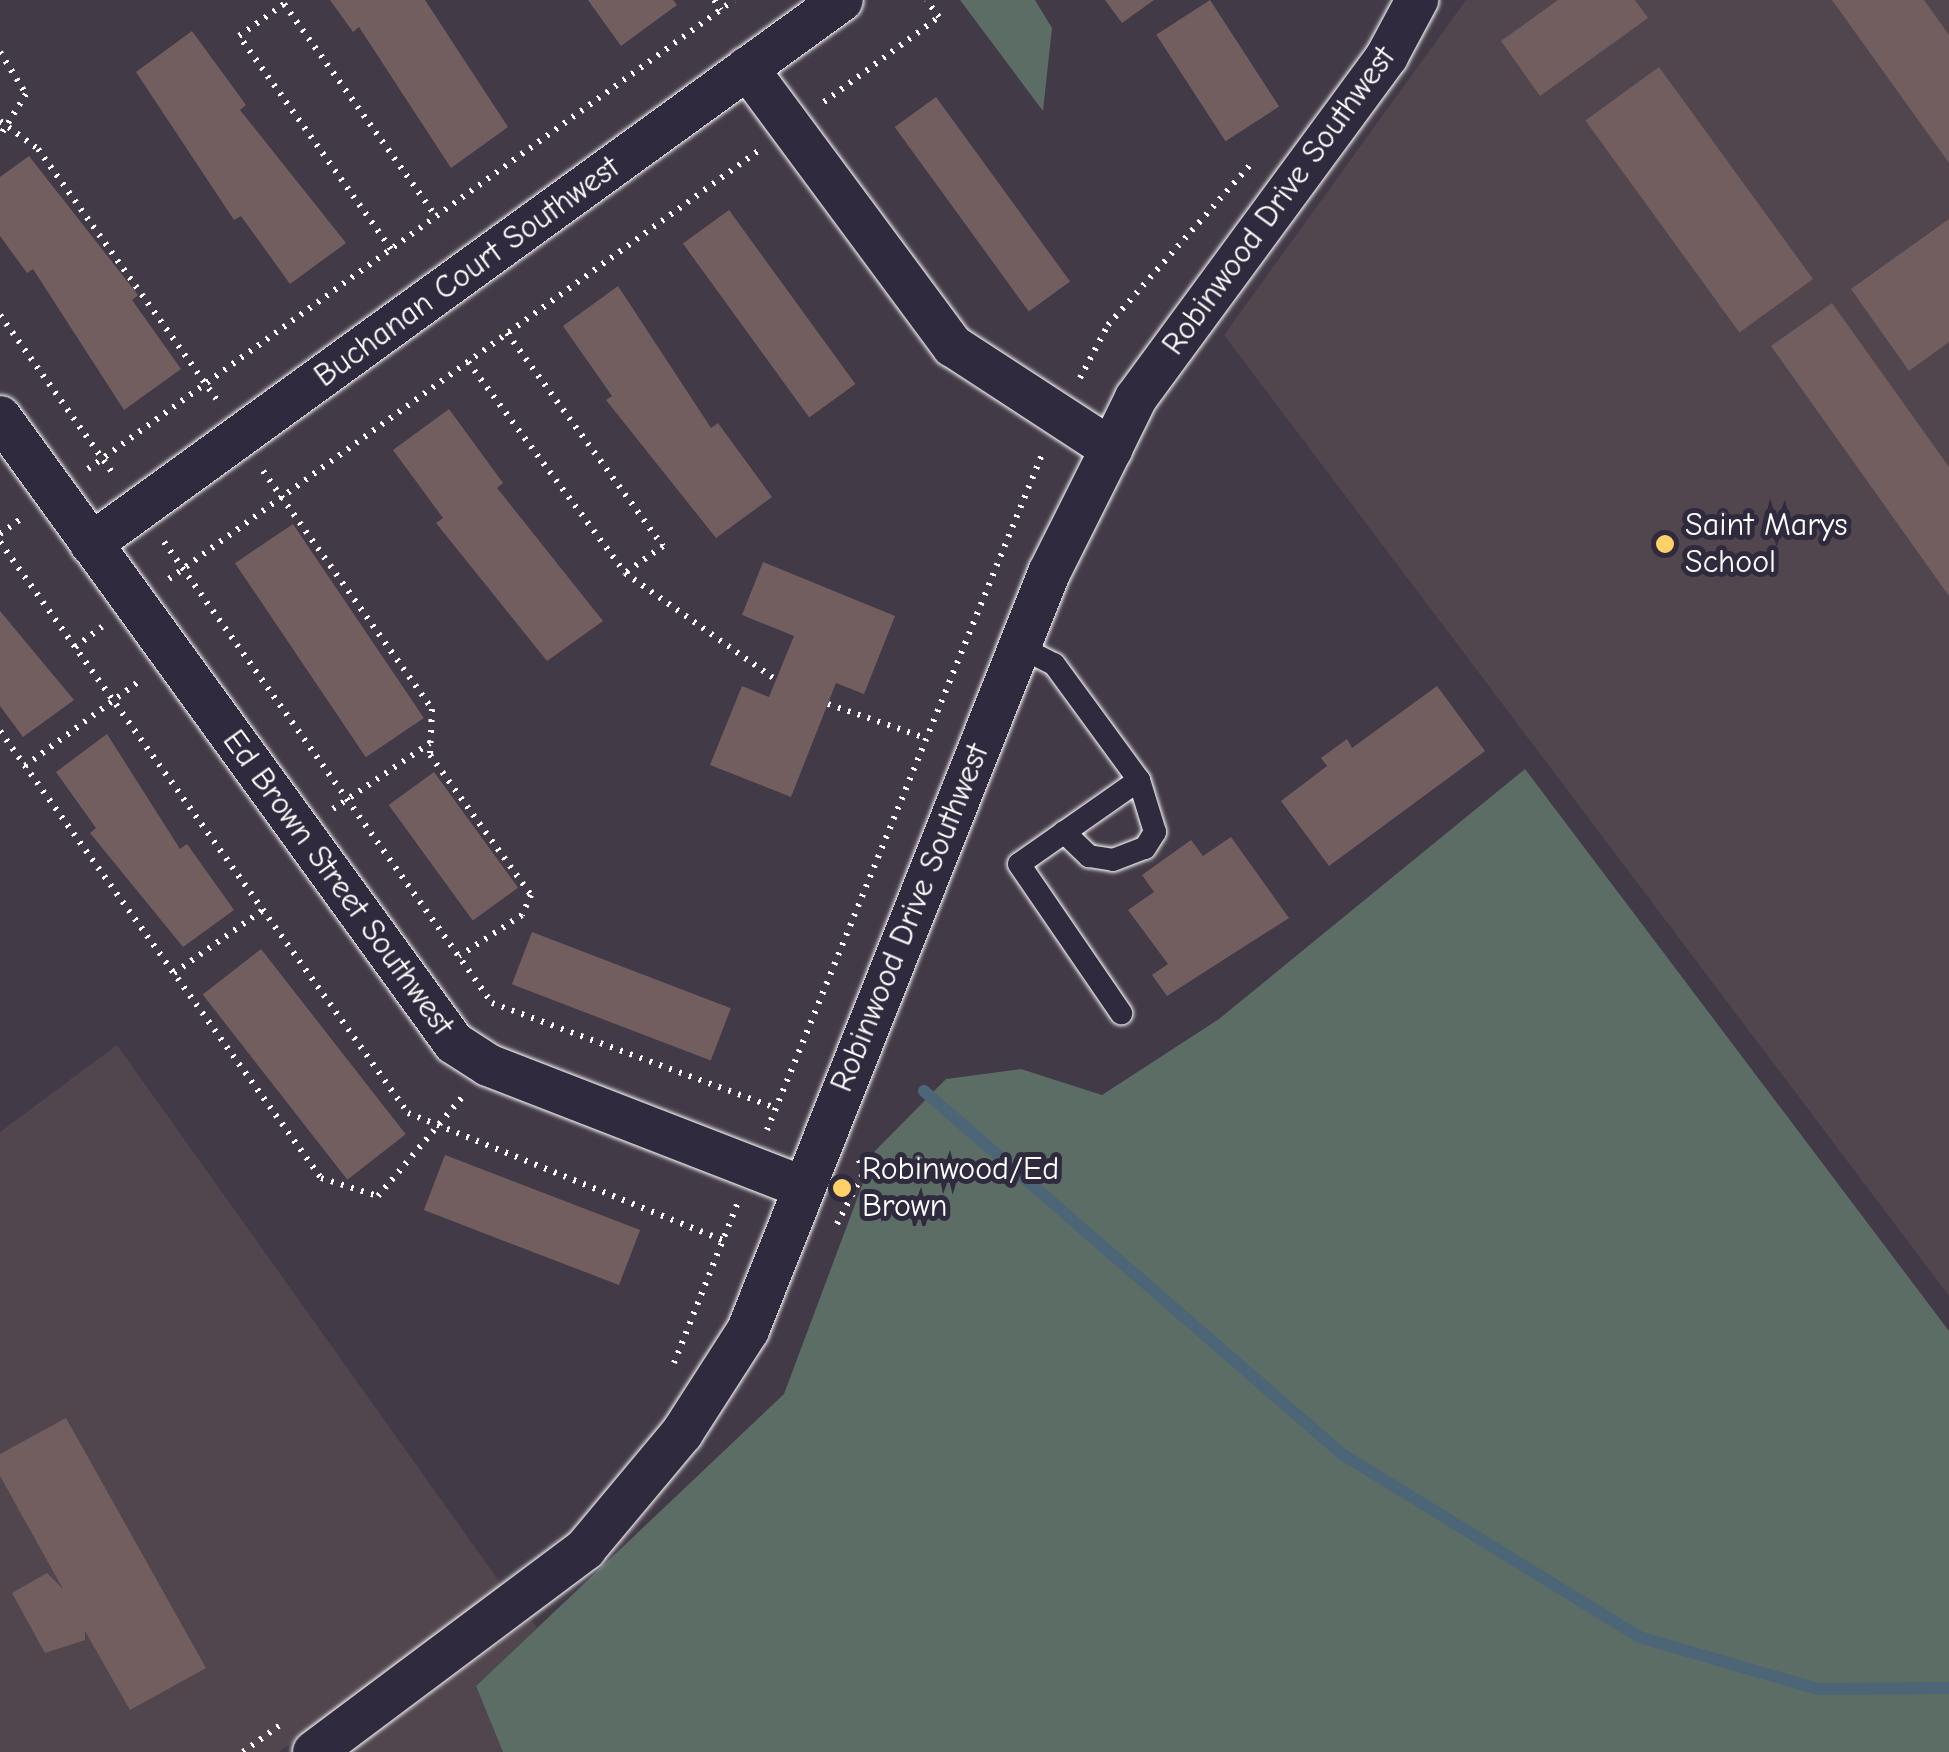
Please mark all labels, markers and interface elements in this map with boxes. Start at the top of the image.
street label: Robinwood Drive Southwest [1154,39,1404,363]
street label: Buchanan Court Southwest [307,148,627,396]
place label: Saint Marys School [1685,507,1848,582]
marker: Saint Marys School [1654,533,1676,555]
street label: Ed Brown Street Southwest [214,723,462,1043]
street label: Robinwood Drive Southwest [823,739,997,1097]
place label: Robinwood/Ed Brown [862,1151,1059,1226]
marker: Robinwood/Ed Brown [831,1177,853,1199]

